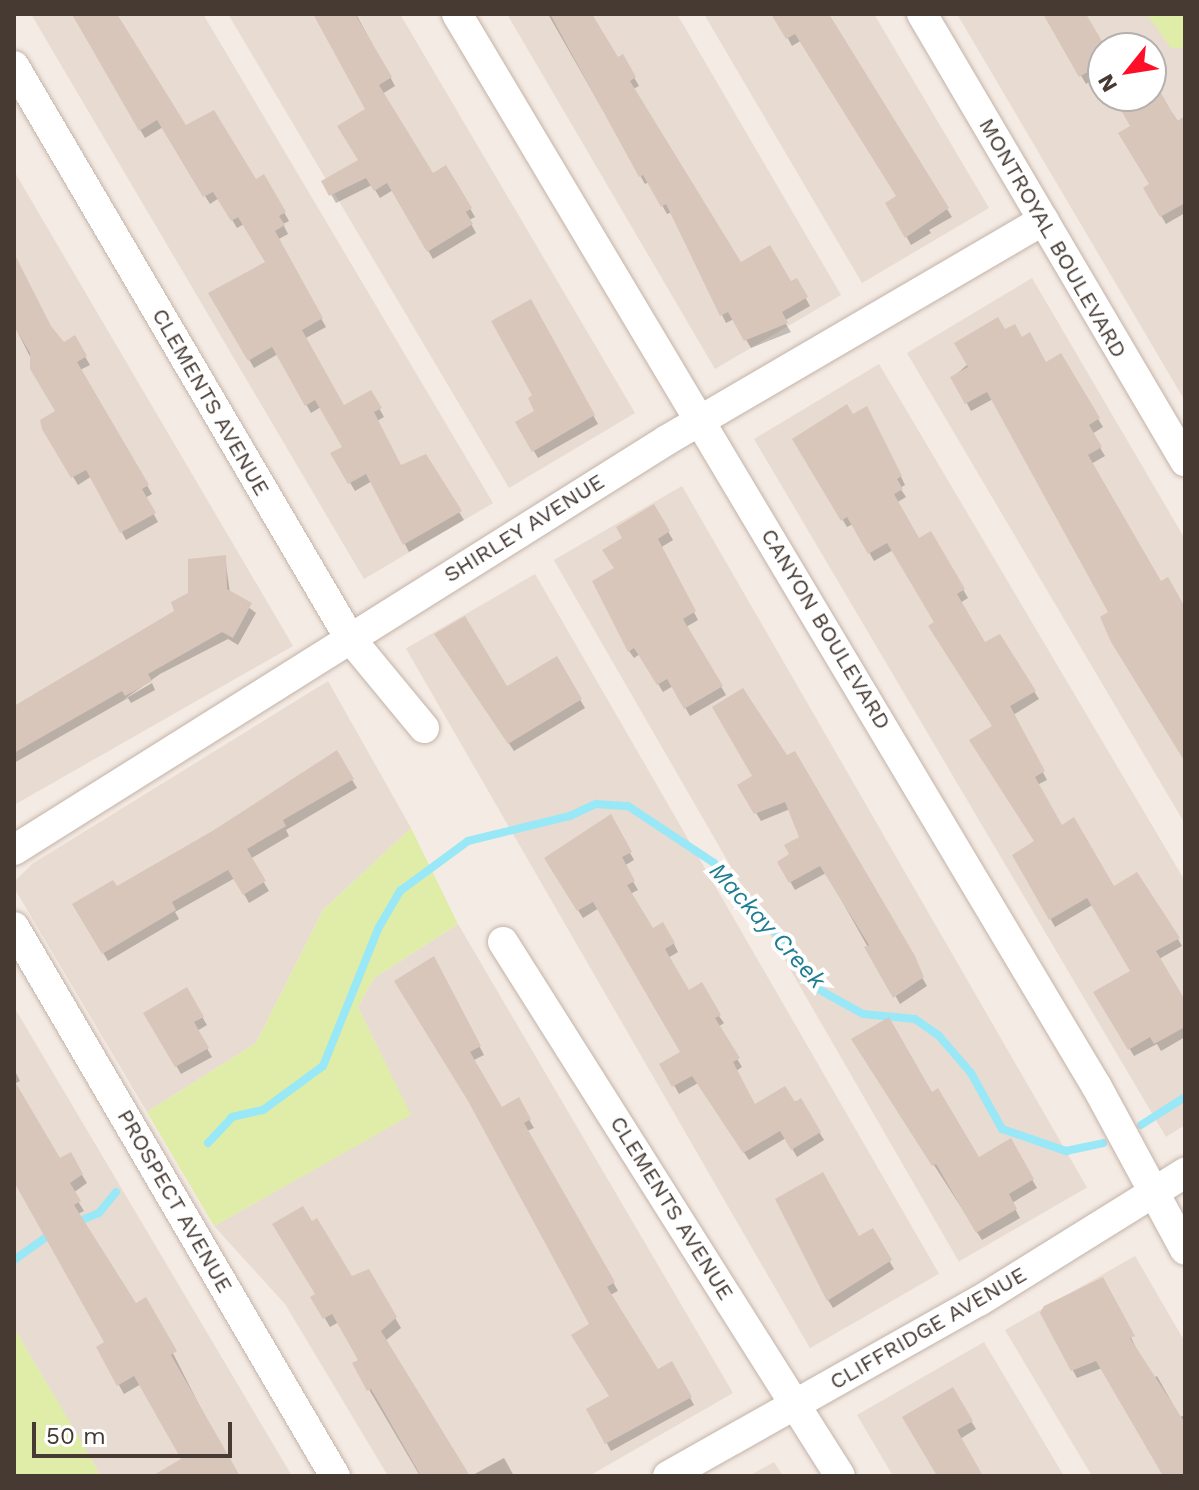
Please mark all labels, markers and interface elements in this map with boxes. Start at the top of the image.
north arrow [1087,32,1167,112]
text: N [1093,70,1122,97]
street label: MONTROYAL BOULEVARD [973,113,1133,363]
street label: CLEMENTS AVENUE [146,303,276,501]
street label: SHIRLEY AVENUE [438,468,610,588]
street label: CANYON BOULEVARD [756,524,896,734]
water label: Mackay Creek [703,857,831,995]
street label: PROSPECT AVENUE [111,1104,239,1298]
street label: CLEMENTS AVENUE [604,1111,740,1305]
street label: CLIFFRIDGE AVENUE [825,1261,1031,1395]
scale bar [36,1406,236,1456]
text: 50 m [46,1422,106,1450]

